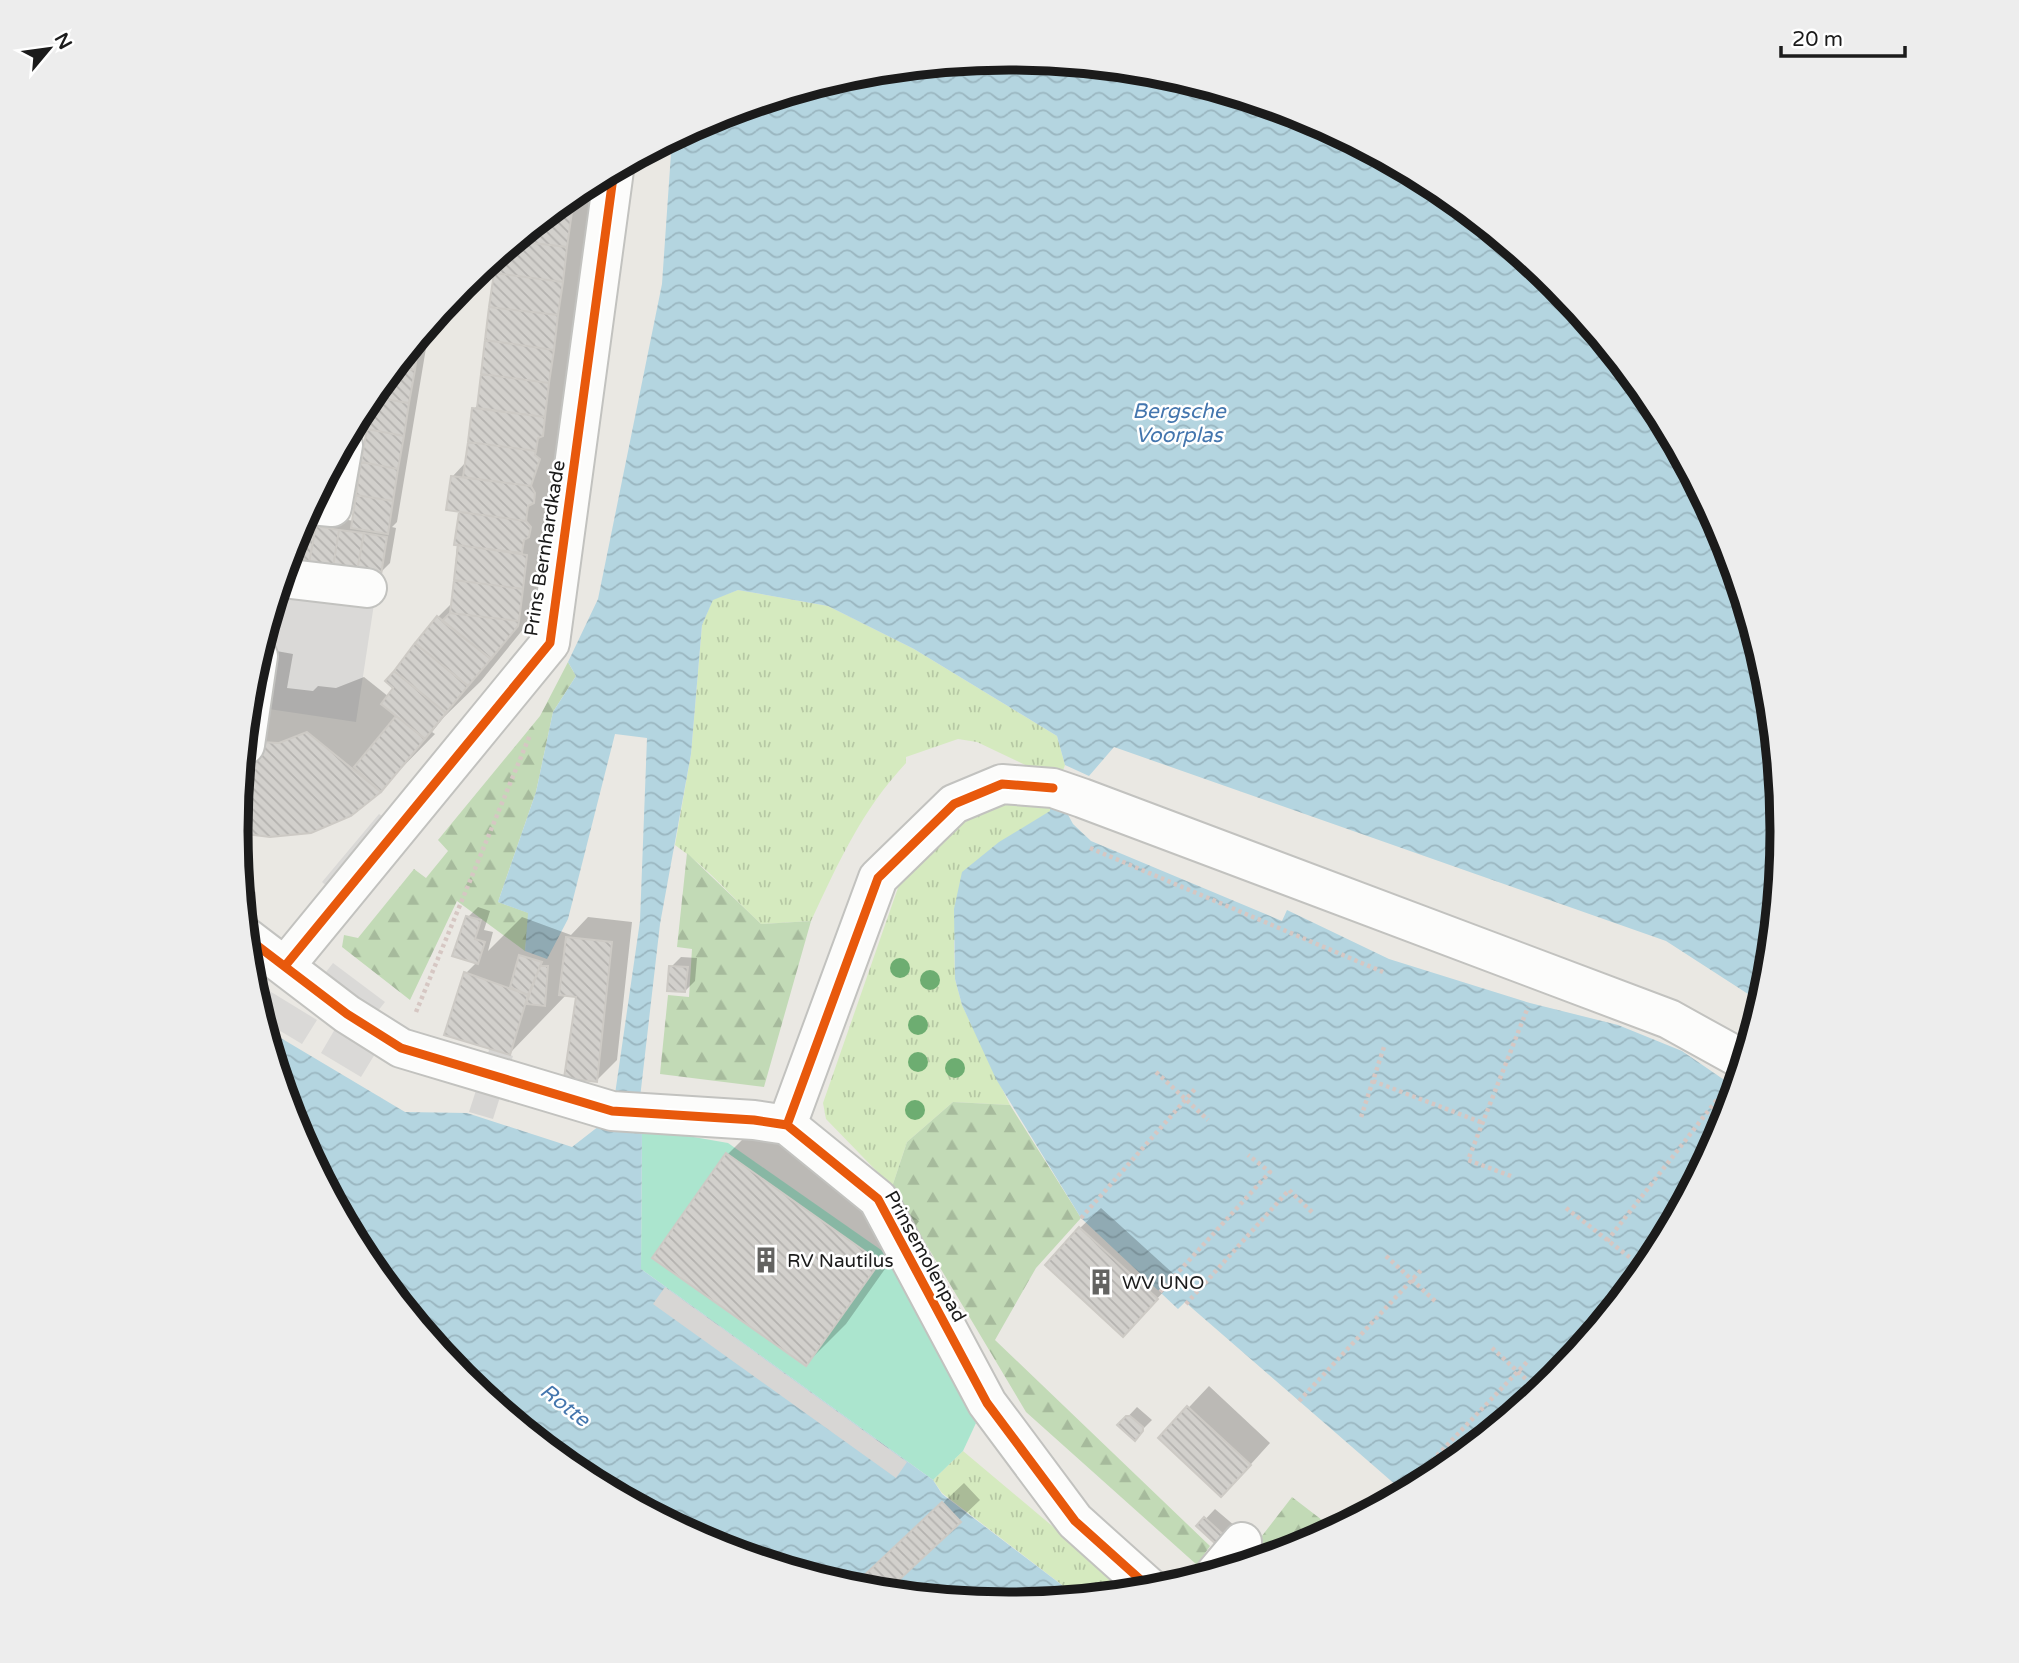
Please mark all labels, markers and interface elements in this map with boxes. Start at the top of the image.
north arrow [14,14,84,84]
scale bar [1781,14,1905,58]
text: 20 m [1792,27,1843,52]
text: N [50,29,76,53]
water label: Bergsche Voorplas [1132,399,1227,448]
street label: Prins Bernhardkade [520,459,570,638]
street label: Prinsemolenpad [880,1187,970,1326]
building icon: RV Nautilus [751,1245,781,1275]
place label: RV Nautilus [787,1250,894,1272]
building icon: WV UNO [1086,1267,1116,1297]
place label: WV UNO [1122,1272,1204,1294]
water label: Rotte [535,1378,595,1433]

